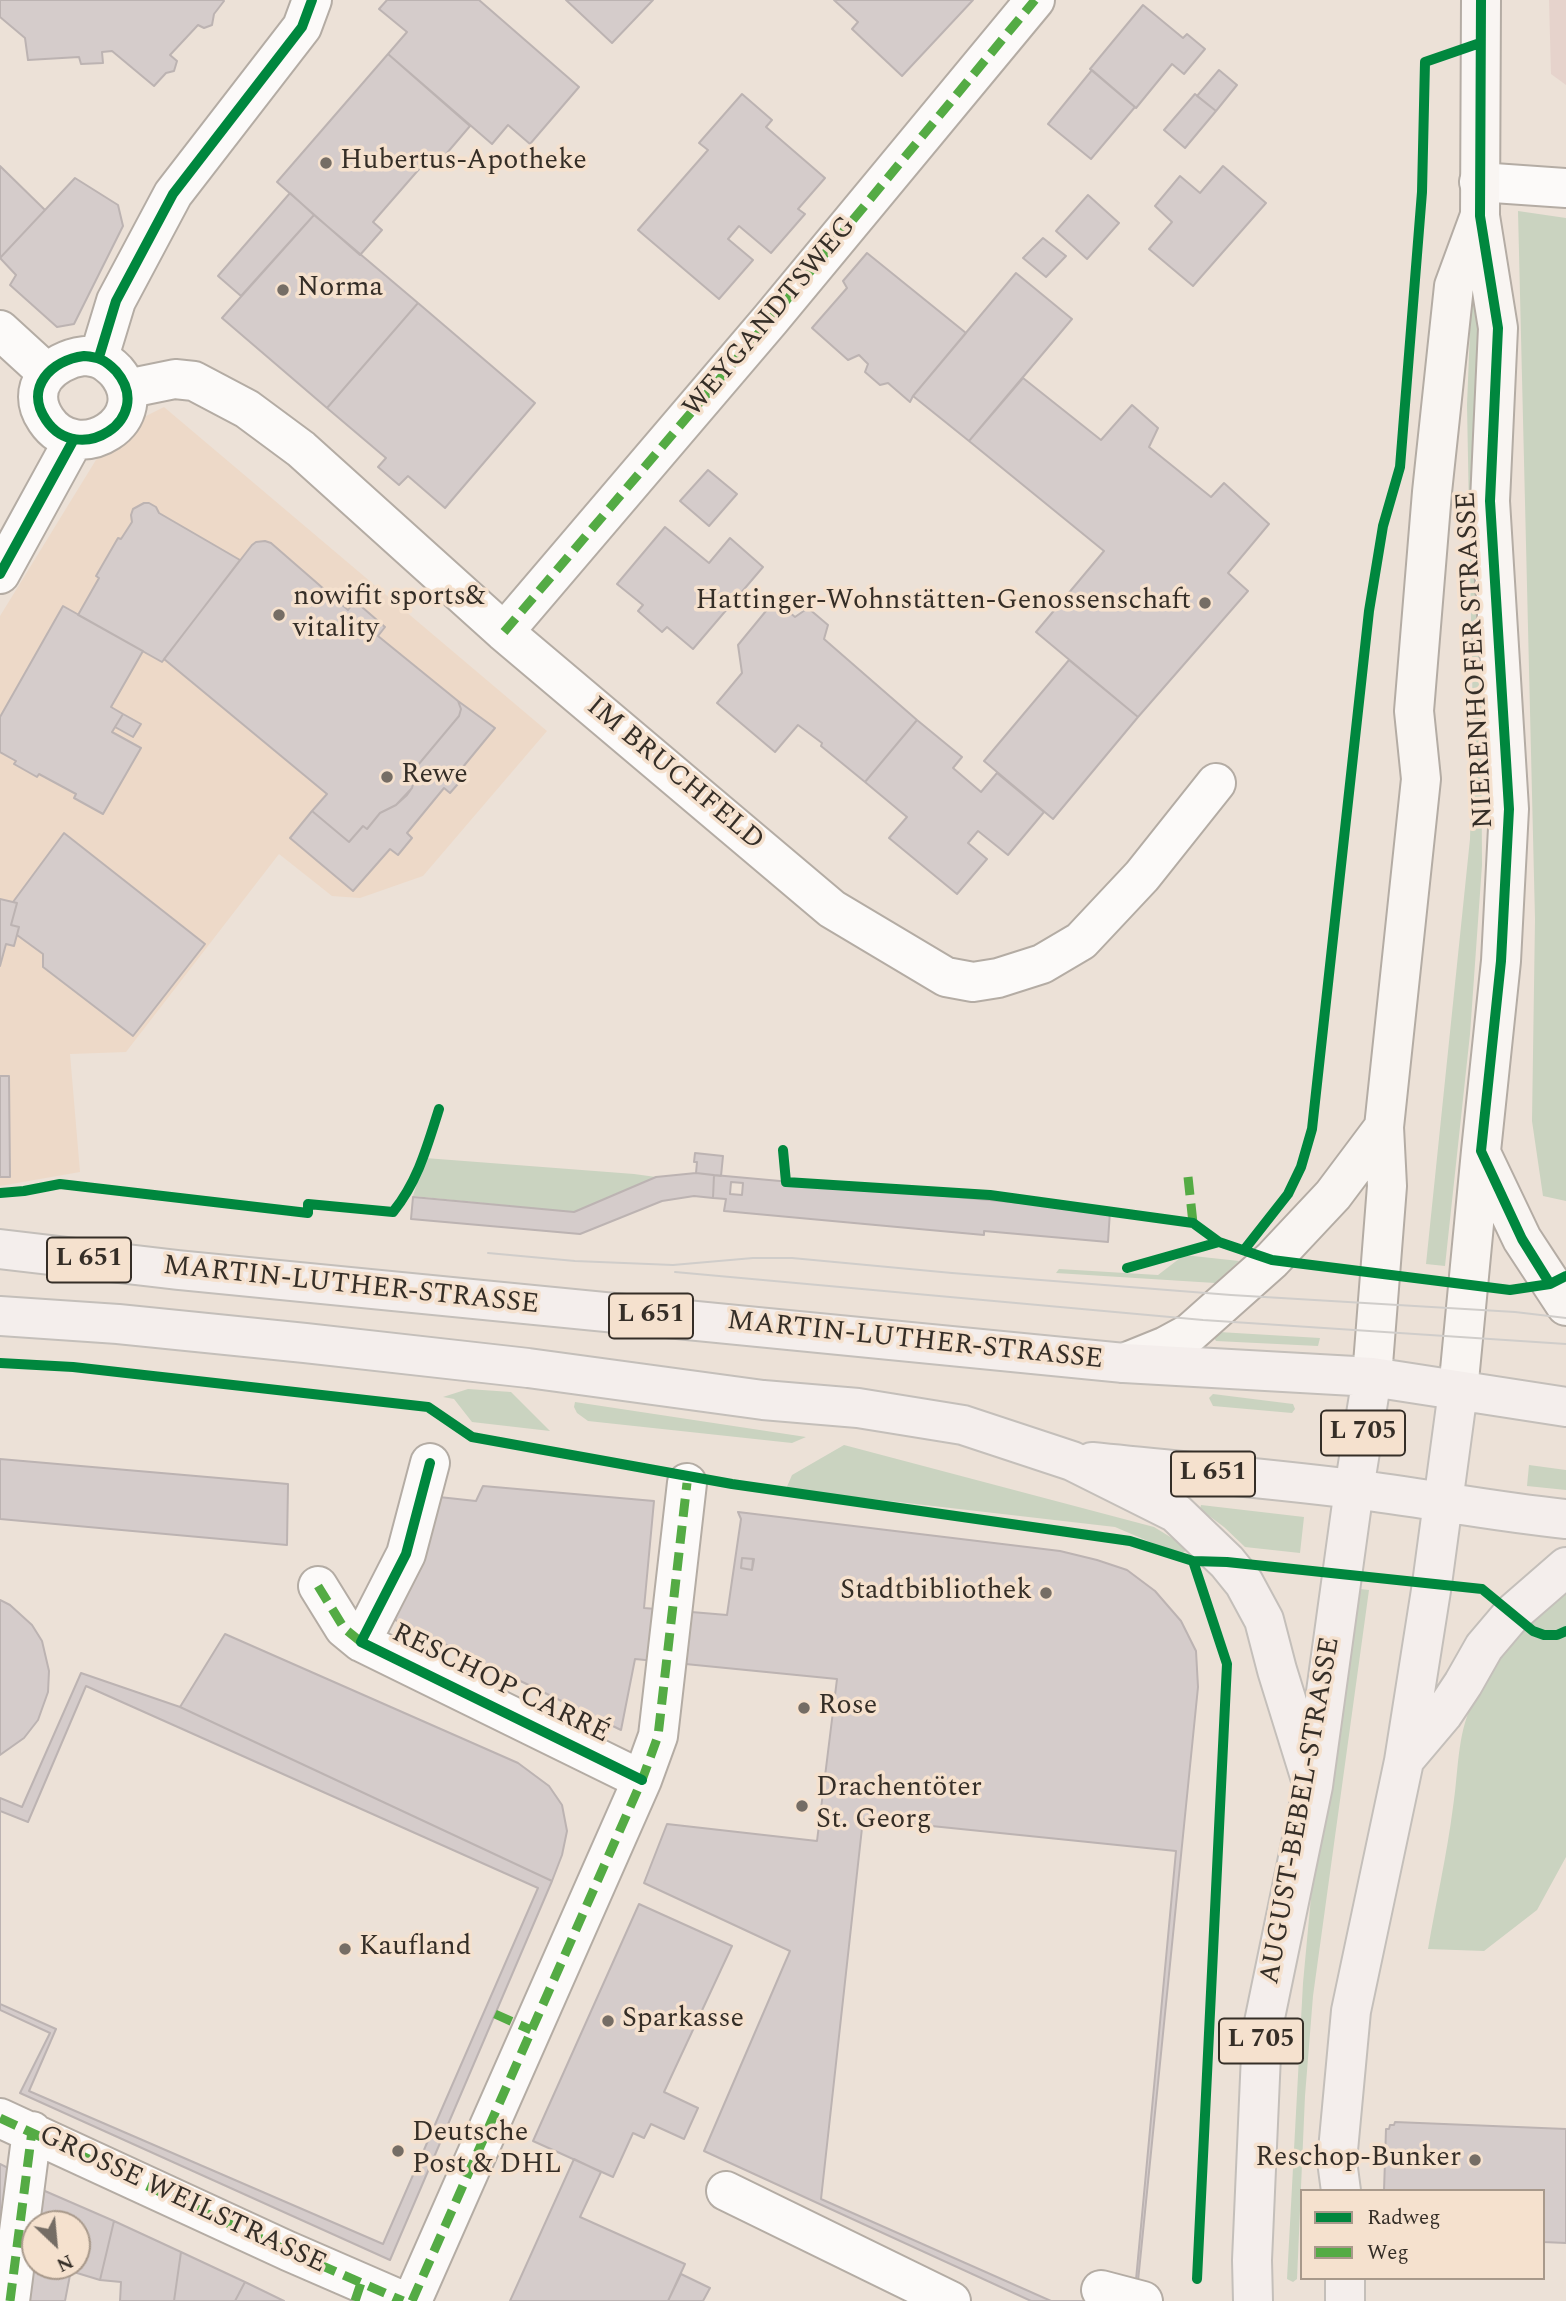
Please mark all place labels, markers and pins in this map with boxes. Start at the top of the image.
place label: Hubertus-Apotheke [340,146,587,180]
marker: Hubertus-Apotheke [318,155,334,171]
place label: Norma [297,273,383,307]
marker: Norma [275,282,291,298]
place label: nowifit sports& vitality [293,582,485,648]
place label: Hattinger-Wohnstätten-Genossenschaft [696,586,1191,620]
marker: Hattinger-Wohnstätten-Genossenschaft [1197,595,1213,611]
marker: nowifit sports& vitality [271,607,287,623]
place label: Rewe [401,760,468,794]
marker: Rewe [379,769,395,785]
place label: Stadtbibliothek [840,1576,1032,1610]
marker: Stadtbibliothek [1038,1585,1054,1601]
place label: Rose [818,1691,877,1725]
marker: Rose [796,1700,812,1716]
place label: Drachentöter St. Georg [816,1773,982,1839]
marker: Drachentöter St. Georg [794,1798,810,1814]
place label: Kaufland [359,1932,471,1966]
marker: Kaufland [337,1941,353,1957]
place label: Sparkasse [622,2004,744,2038]
marker: Sparkasse [600,2013,616,2029]
place label: Deutsche Post & DHL [412,2118,562,2184]
marker: Deutsche Post & DHL [390,2143,406,2159]
place label: Reschop-Bunker [1255,2143,1461,2177]
marker: Reschop-Bunker [1467,2152,1483,2168]

